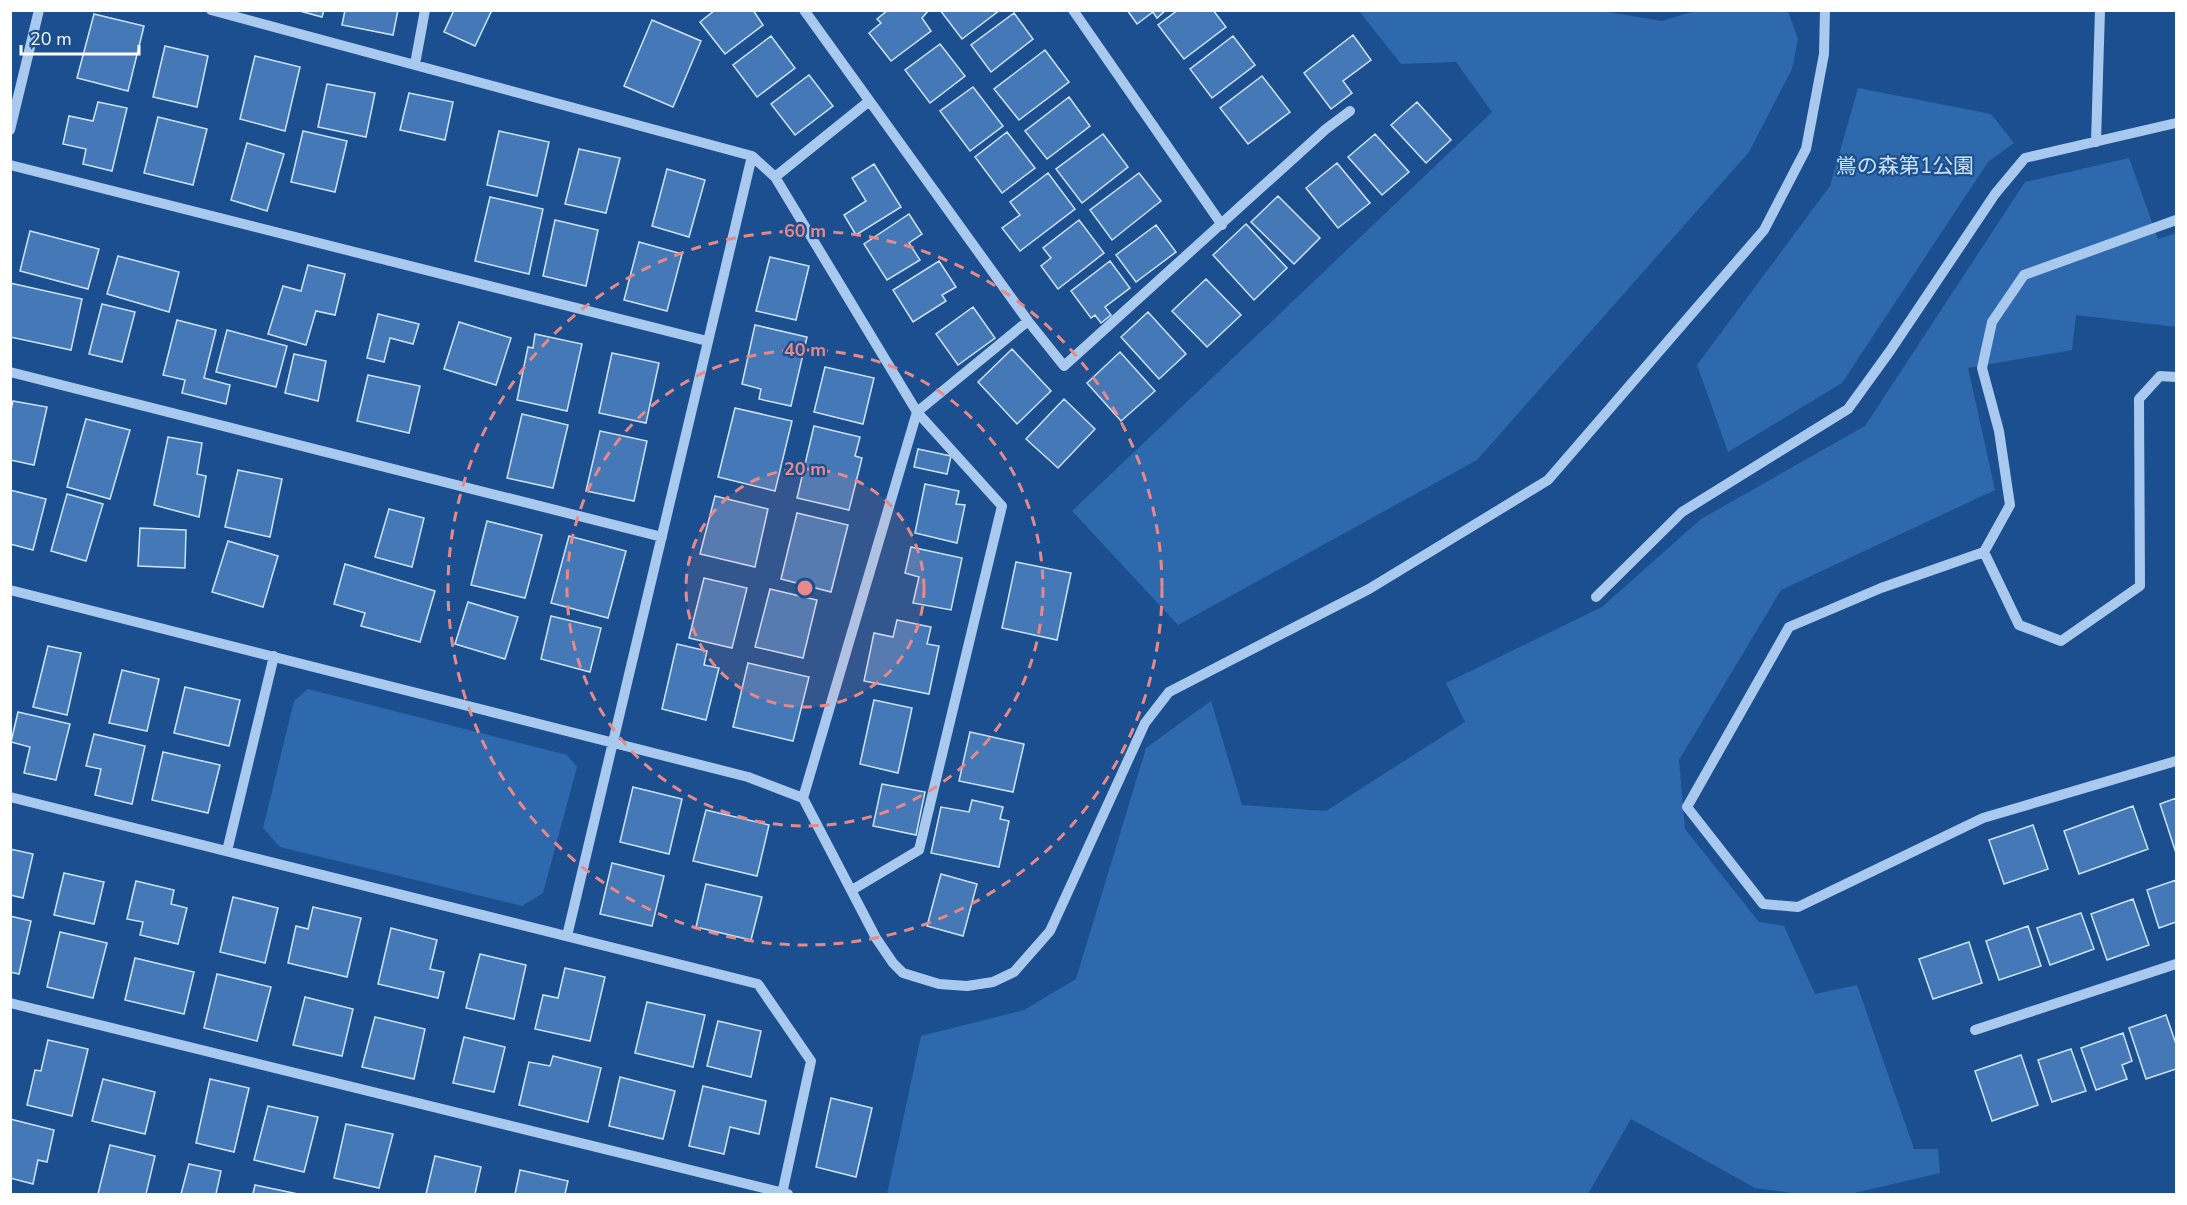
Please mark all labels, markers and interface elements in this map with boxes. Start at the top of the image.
scale bar [21,18,140,56]
text: 20 m [30,27,72,51]
park label: 鴬の森第1公園 [1836,152,1974,180]
text: 60 m [784,219,826,243]
text: 40 m [784,338,826,362]
text: 20 m [784,457,826,481]
centre of rings [795,578,815,598]

